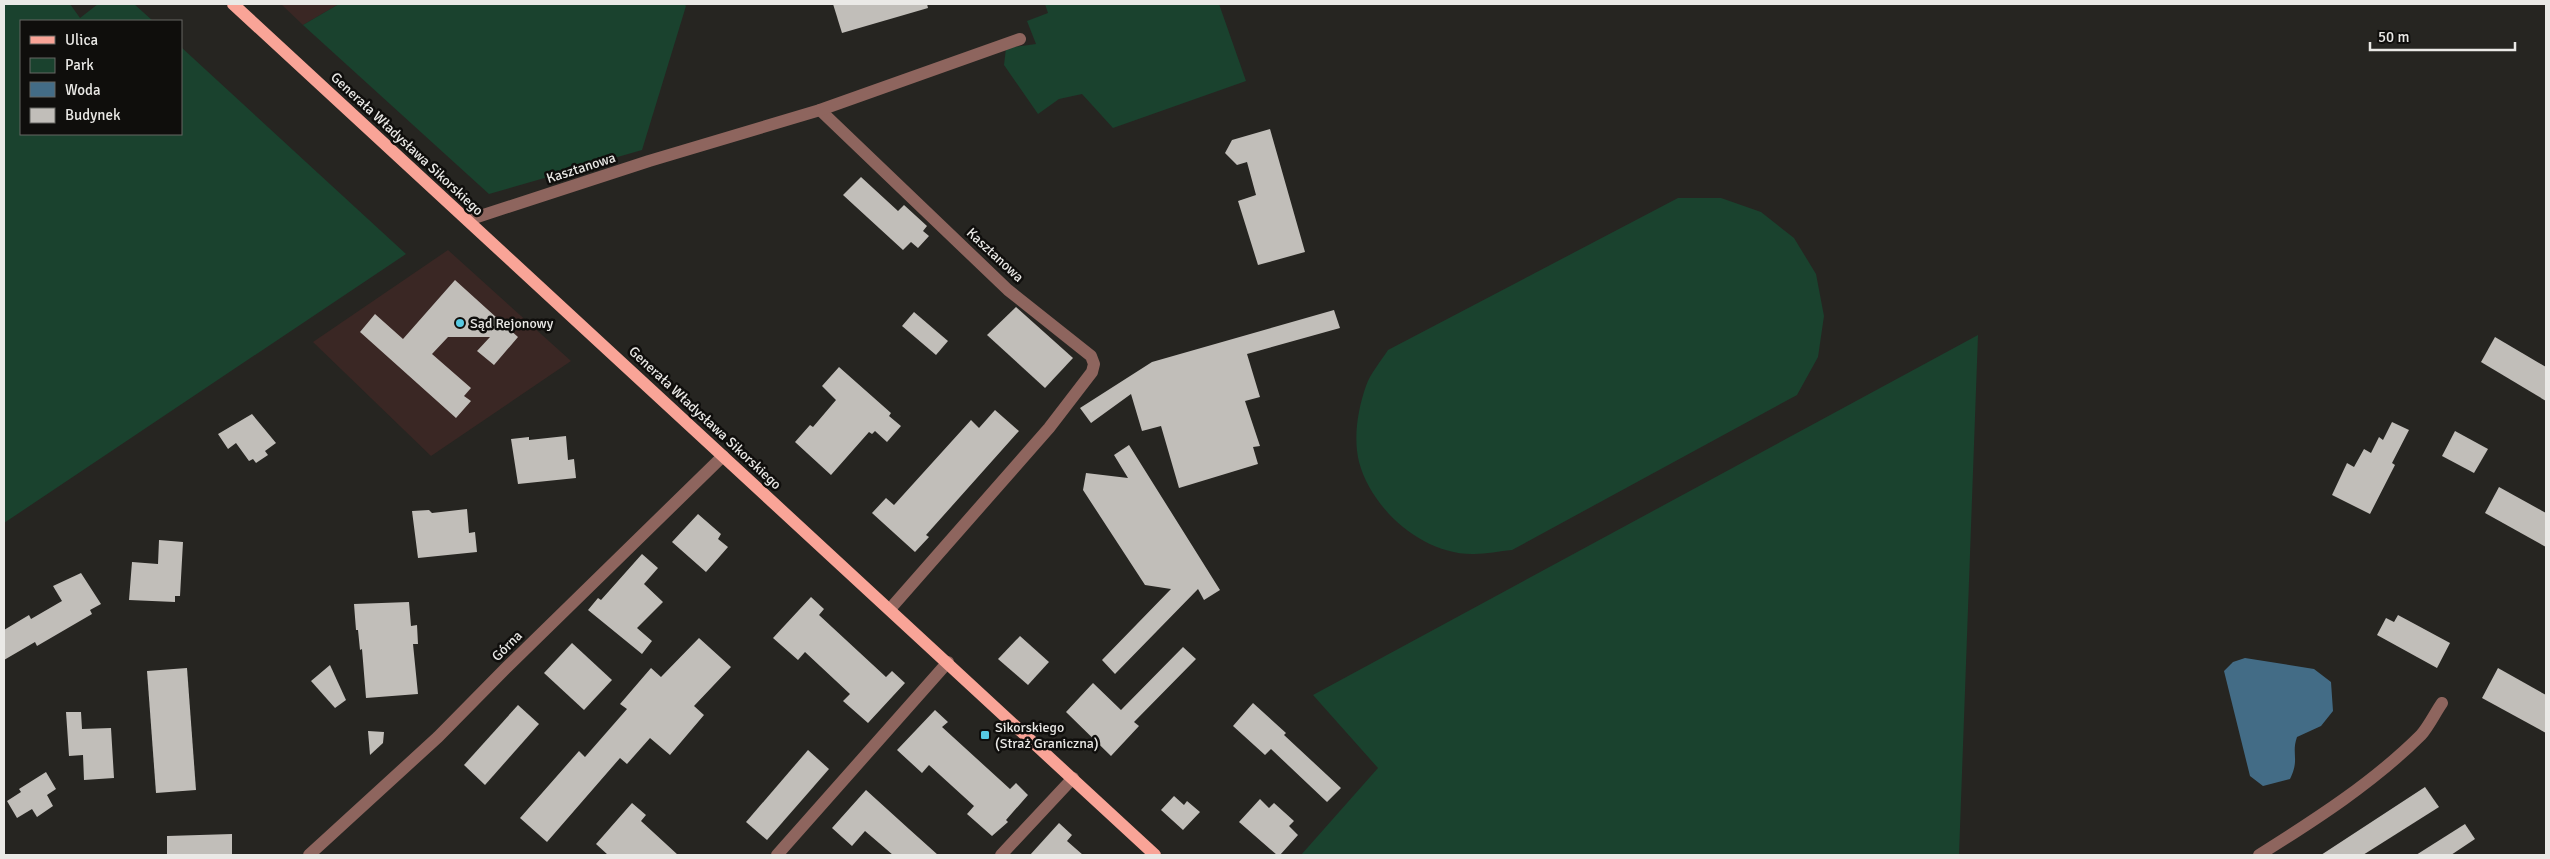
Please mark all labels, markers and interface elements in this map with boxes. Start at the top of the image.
legend [20,20,182,135]
scale bar [2370,20,2515,52]
text: 50 m [2378,28,2409,46]
text: Ulica [65,31,98,49]
text: Park [65,56,94,74]
street label: Generała Władysława Sikorskiego [327,69,487,219]
text: Woda [65,81,101,99]
text: Budynek [65,106,121,124]
street label: Kasztanowa [544,149,618,187]
street label: Kasztanowa [963,224,1027,286]
place label: Sąd Rejonowy [470,315,554,332]
marker: Sąd Rejonowy [454,317,466,329]
street label: Generała Władysława Sikorskiego [625,343,785,493]
street label: Górna [488,627,526,665]
place label: Sikorskiego (Straż Graniczna) [995,719,1099,752]
marker: Sikorskiego (Straż Graniczna) [979,729,991,741]

